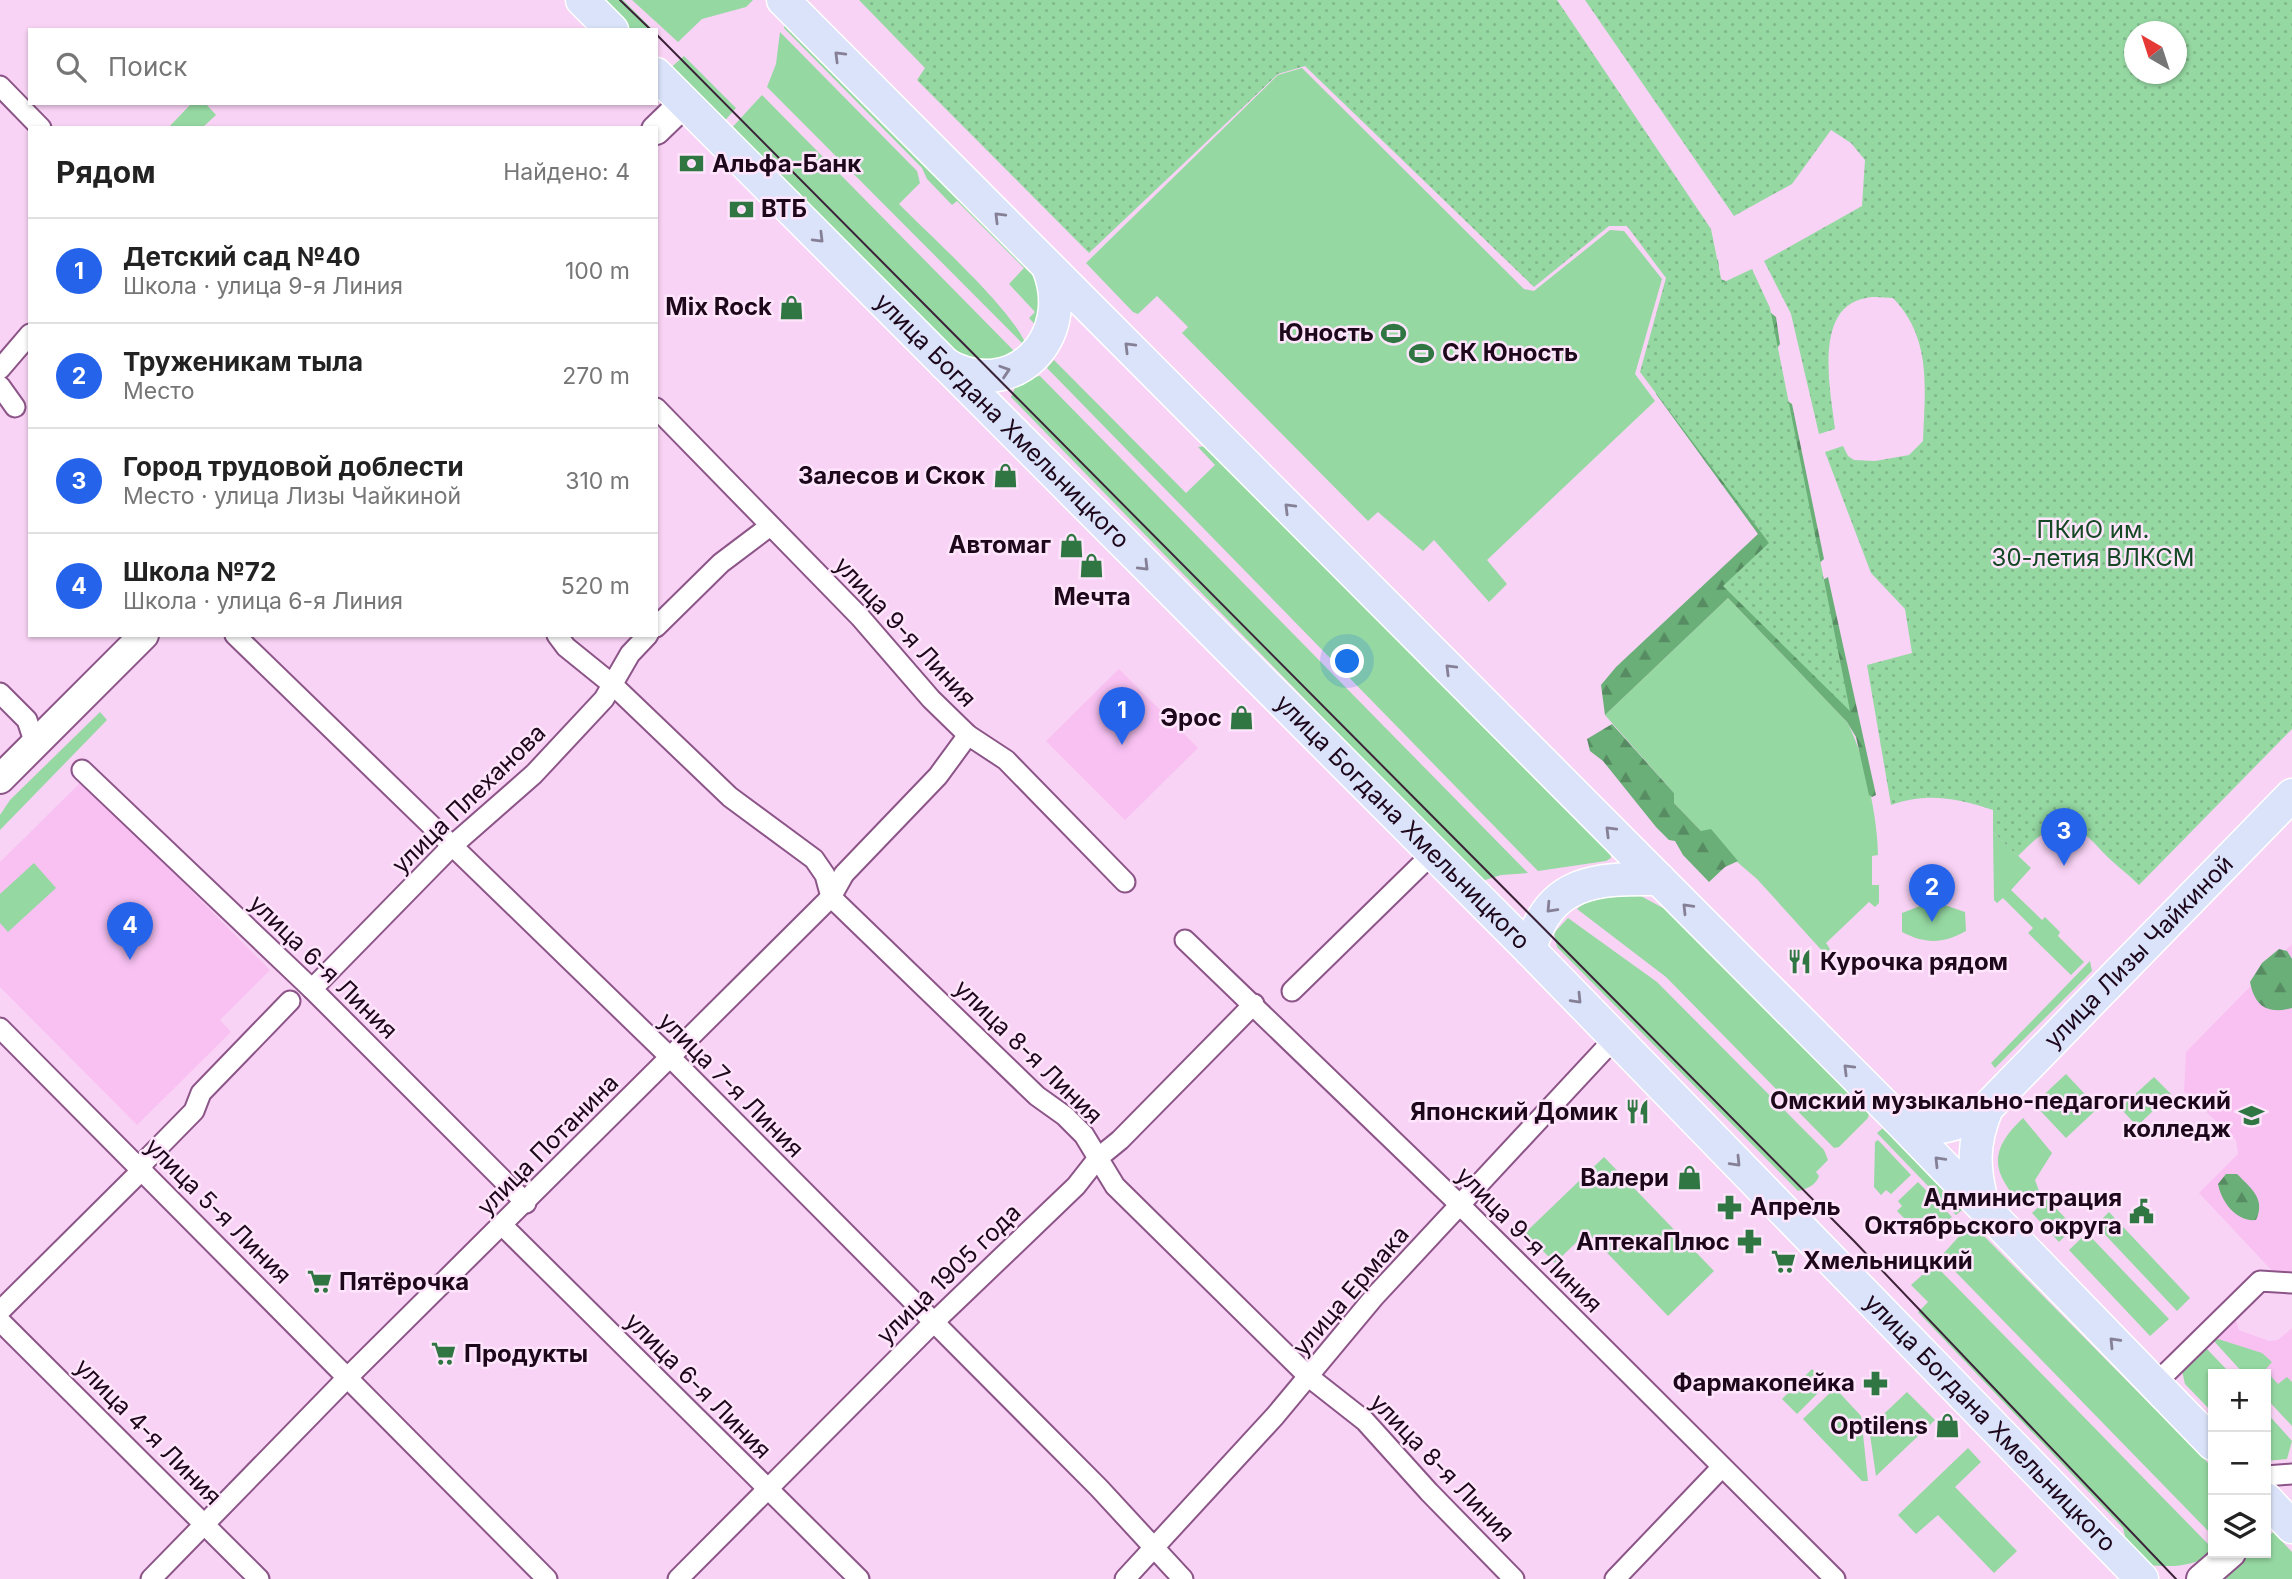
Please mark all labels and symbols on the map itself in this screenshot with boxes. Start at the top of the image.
north arrow [2124,21,2187,84]
one-way arrow [834,51,847,64]
place label: Альфа-Банк [712,149,861,178]
bank icon: Альфа-Банк [678,150,706,178]
place label: ВТБ [761,194,807,223]
bank icon: ВТБ [727,195,755,223]
one-way arrow [995,213,1007,225]
one-way arrow [810,230,823,243]
street label: улица Богдана Хмельницкого [869,287,1136,554]
place label: Mix Rock [665,292,772,321]
shop icon: Mix Rock [778,293,806,321]
place label: Юность [1279,318,1374,347]
sports icon: Юность [1380,319,1408,347]
place label: СК Юность [1442,338,1578,367]
sports icon: СК Юность [1408,339,1436,367]
one-way arrow [1124,342,1137,355]
one-way arrow [999,365,1011,379]
place label: Залесов и Скок [798,461,985,490]
shop icon: Залесов и Скок [991,462,1019,490]
one-way arrow [1285,503,1298,516]
park label: ПКиО им. 30-летия ВЛКСМ [1992,515,2194,572]
place label: Автомаг [949,530,1051,559]
shop icon: Автомаг [1057,531,1085,559]
street label: улица 9-я Линия [828,551,982,713]
shop icon: Мечта [1078,552,1106,580]
one-way arrow [1136,558,1149,571]
place label: Мечта [1053,582,1131,611]
your location [1330,644,1364,678]
one-way arrow [1445,665,1458,678]
pin: 1 [1099,687,1145,745]
street label: улица Богдана Хмельницкого [1270,688,1536,956]
place label: Эрос [1160,703,1222,732]
shop icon: Эрос [1228,704,1256,732]
street label: улица Плеханова [386,718,551,879]
pin: 3 [2041,808,2087,866]
one-way arrow [1606,826,1619,839]
street label: улица Лизы Чайкиной [2038,849,2239,1054]
pin: 2 [1909,864,1955,922]
street label: улица 6-я Линия [243,889,403,1045]
one-way arrow [1546,900,1559,913]
pin: 4 [107,902,153,960]
one-way arrow [1682,904,1695,917]
place label: Курочка рядом [1820,947,2008,976]
restaurant icon: Курочка рядом [1786,948,1814,976]
street label: улица 8-я Линия [948,974,1108,1130]
one-way arrow [1569,991,1582,1004]
street label: улица 7-я Линия [653,1006,810,1163]
one-way arrow [1843,1065,1856,1078]
street label: улица Потанина [471,1068,624,1221]
place label: Омский музыкально-педагогический колледж [1770,1086,2231,1143]
place label: Японский Домик [1410,1097,1618,1126]
restaurant icon: Японский Домик [1624,1098,1652,1126]
school or university icon: Омский музыкально-педагогический колледж [2237,1101,2265,1129]
street label: улица 5-я Линия [139,1132,297,1290]
one-way arrow [1728,1154,1740,1166]
one-way arrow [1935,1157,1947,1169]
street label: улица 9-я Линия [1450,1161,1608,1319]
place label: Валери [1580,1163,1669,1192]
shop icon: Валери [1675,1164,1703,1192]
place label: Администрация Октябрьского округа [1864,1183,2122,1240]
place label: Апрель [1750,1192,1841,1221]
pharmacy icon: Апрель [1716,1193,1744,1221]
street label: улица 1905 года [871,1198,1027,1350]
public building icon: Администрация Октябрьского округа [2128,1198,2156,1226]
street label: улица Ермака [1286,1220,1415,1362]
place label: АптекаПлюс [1576,1227,1730,1256]
pharmacy icon: АптекаПлюс [1736,1228,1764,1256]
place label: Хмельницкий [1803,1246,1973,1275]
supermarket icon: Хмельницкий [1769,1247,1797,1275]
place label: Пятёрочка [339,1267,469,1296]
supermarket icon: Пятёрочка [305,1268,333,1296]
street label: улица Богдана Хмельницкого [1858,1287,2122,1557]
street label: улица 6-я Линия [619,1307,777,1465]
one-way arrow [2110,1337,2123,1350]
place label: Продукты [464,1339,588,1368]
supermarket icon: Продукты [430,1340,458,1368]
street label: улица 4-я Линия [69,1352,228,1511]
place label: Фармакопейка [1672,1368,1855,1397]
pharmacy icon: Фармакопейка [1861,1369,1889,1397]
street label: улица 8-я Линия [1364,1388,1520,1548]
place label: Optilens [1830,1411,1928,1440]
shop icon: Optilens [1934,1412,1962,1440]

